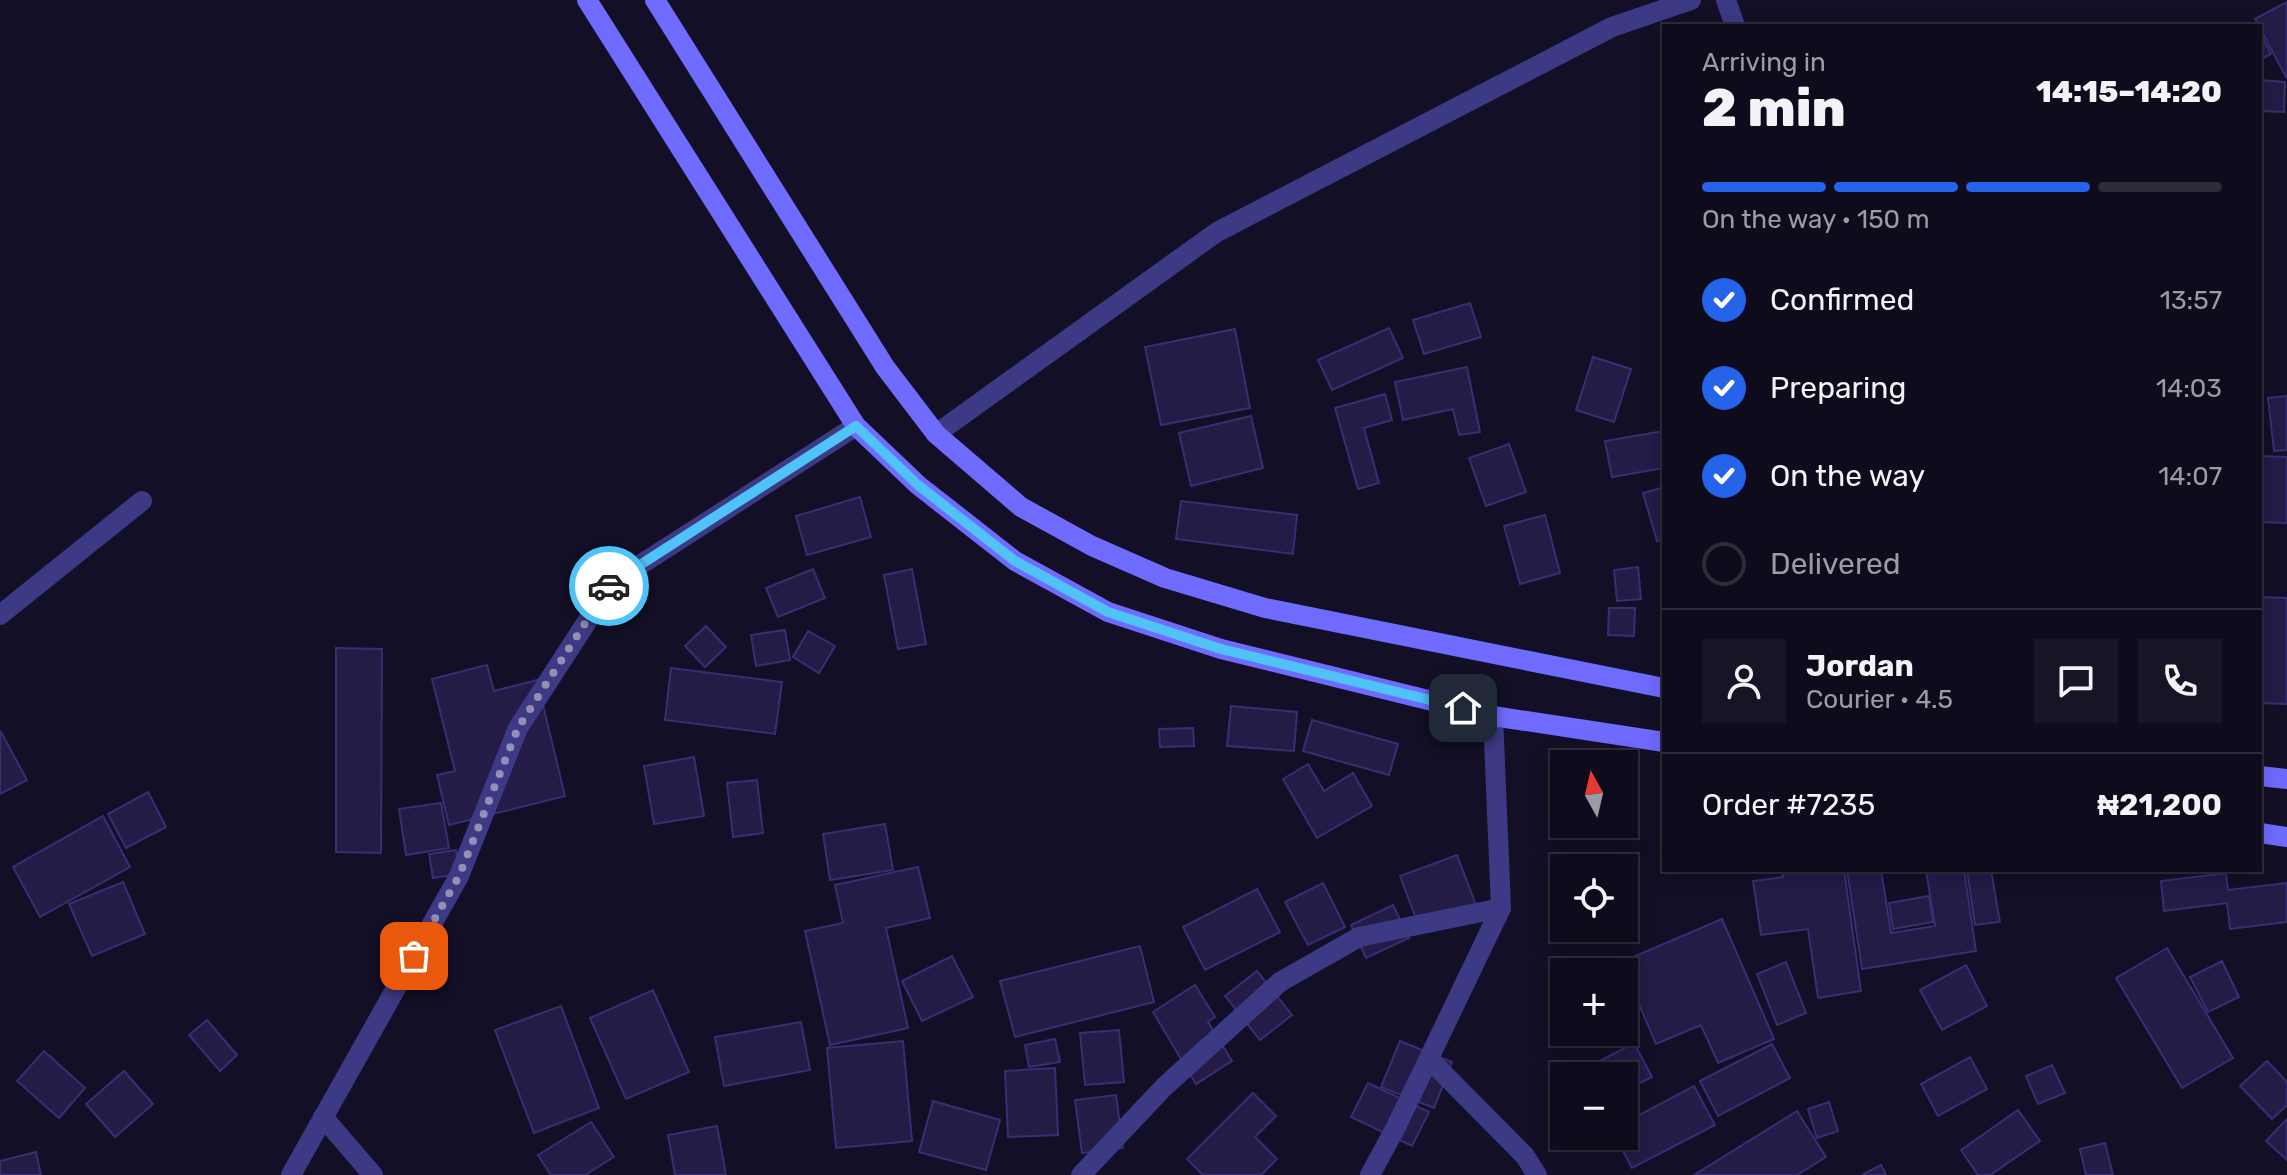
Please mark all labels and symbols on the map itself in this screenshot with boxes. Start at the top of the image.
courier [569,546,649,626]
pin [1429,674,1497,742]
north arrow [1550,750,1638,838]
pin [380,922,448,990]

